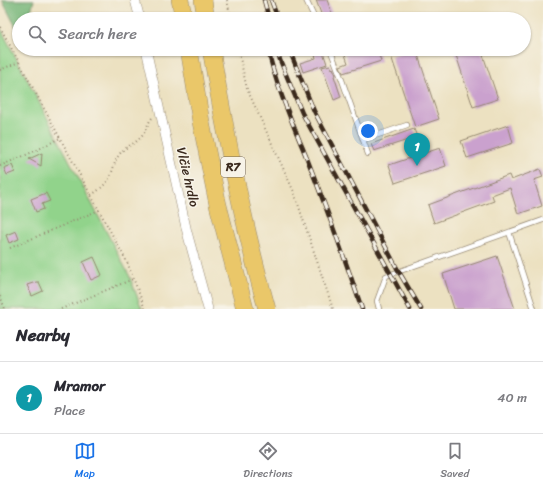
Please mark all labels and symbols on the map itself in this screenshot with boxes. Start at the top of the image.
your location [358,121,378,141]
pin: 1 [404,133,430,166]
street label: Vlčie hrdlo [170,145,206,210]
road number: R7 [221,157,245,177]

